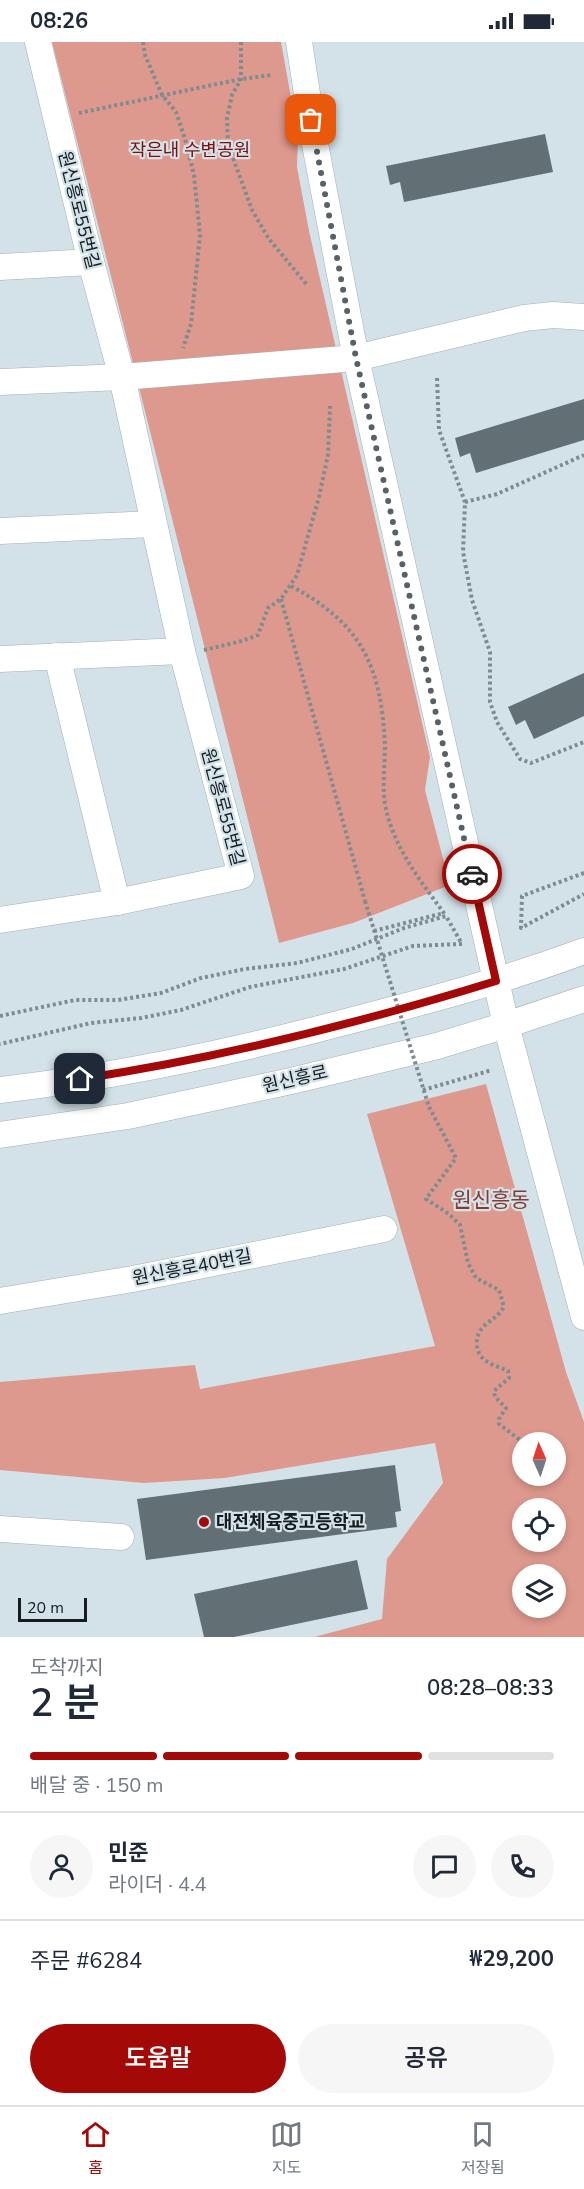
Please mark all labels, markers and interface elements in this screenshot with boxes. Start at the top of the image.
text: 08:26 [30,6,88,36]
pin [285,94,336,145]
icon: bag [294,103,327,136]
park label: 작은내 수변공원 [130,138,250,162]
street label: 원신흥로55번길 [53,148,105,272]
street label: 원신흥로55번길 [196,745,250,869]
courier [442,844,502,904]
icon: car [456,858,489,891]
pin [54,1053,105,1104]
street label: 원신흥로 [260,1060,330,1098]
icon: home [63,1062,96,1095]
district label: 원신흥동 [452,1186,530,1214]
street label: 원신흥로40번길 [130,1244,254,1290]
north arrow [512,1432,566,1486]
map controls [512,1432,566,1618]
button: locate [512,1498,566,1552]
place label: 대전체육중고등학교 [216,1510,365,1534]
marker: 대전체육중고등학교 [197,1515,211,1529]
button: layers [512,1564,566,1618]
scale bar [18,1595,87,1622]
text: 20 m [27,1597,64,1619]
text: 도착까지 [30,1654,104,1681]
text: 08:28–08:33 [427,1673,554,1703]
text: 2 분 [30,1677,100,1730]
text: 배달 중 · 150 m [30,1772,163,1799]
button: person [30,1835,93,1898]
button: chat [413,1835,476,1898]
button: phone [491,1835,554,1898]
text: 민준 [108,1838,148,1868]
text: 라이더 · 4.4 [108,1871,207,1898]
text: ₩29,200 [469,1944,554,1974]
text: 주문 #6284 [30,1946,142,1976]
button: 도움말 [30,2024,286,2093]
button: 공유 [298,2024,554,2093]
tab: 홈 [79,2118,112,2179]
tab: 지도 [270,2118,303,2179]
tab: 저장됨 [461,2118,505,2179]

